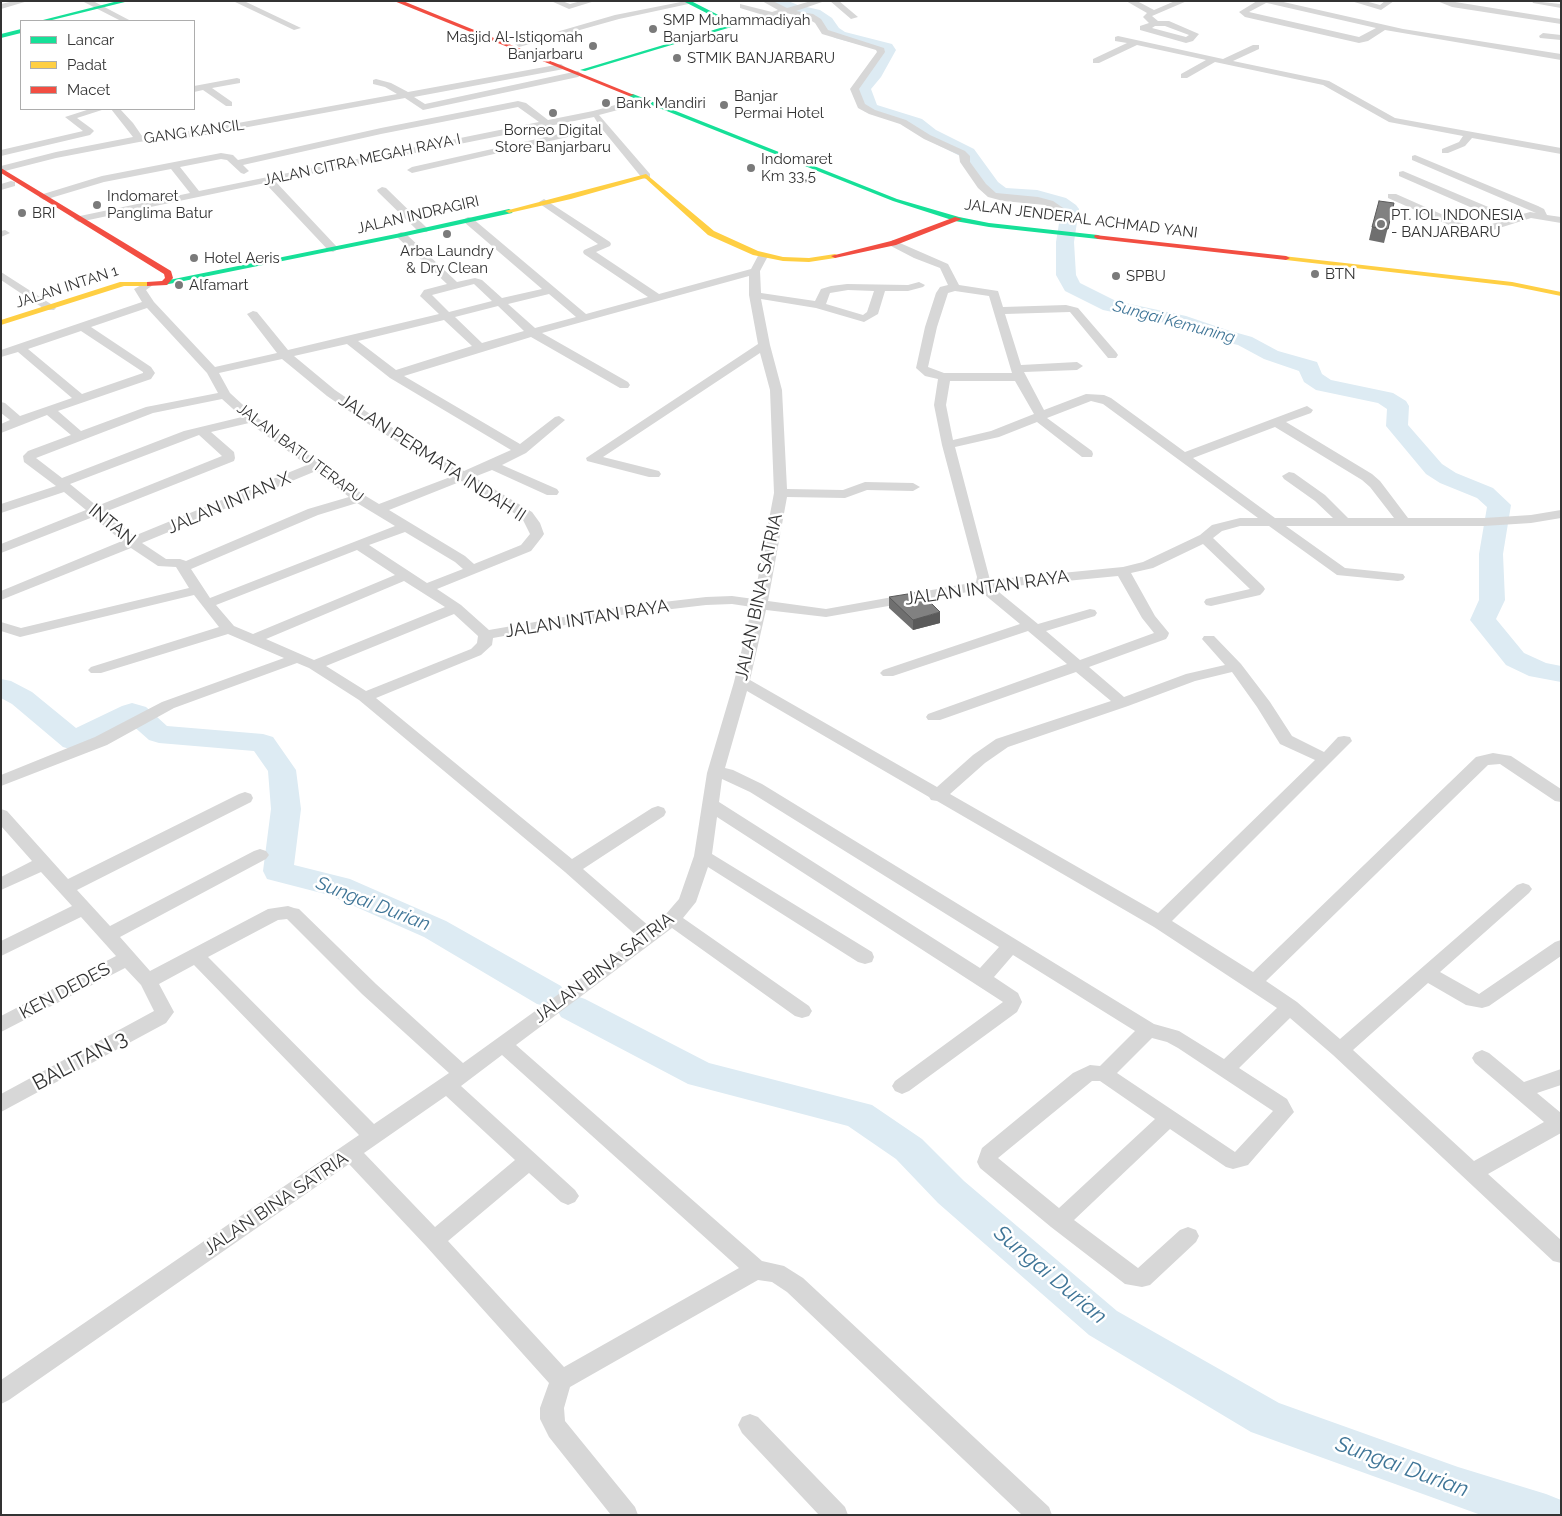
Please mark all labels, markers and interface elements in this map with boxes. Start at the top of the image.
place label: SMP Muhammadiyah Banjarbaru [663,11,811,46]
legend [20,20,195,110]
marker: SMP Muhammadiyah Banjarbaru [647,23,659,35]
place label: Masjid Al-Istiqomah Banjarbaru [446,28,583,63]
text: Lancar [67,31,114,49]
marker: Masjid Al-Istiqomah Banjarbaru [587,40,599,52]
place label: STMIK BANJARBARU [687,49,835,67]
marker: STMIK BANJARBARU [671,52,683,64]
text: Padat [67,56,107,74]
text: Macet [67,81,110,99]
place label: Banjar Permai Hotel [734,87,824,122]
place label: Bank Mandiri [616,94,706,112]
marker: Bank Mandiri [600,97,612,109]
marker: Banjar Permai Hotel [718,99,730,111]
marker: Borneo Digital Store Banjarbaru [547,107,559,119]
street label: GANG KANCIL [143,116,245,148]
place label: Borneo Digital Store Banjarbaru [495,121,611,156]
street label: JALAN CITRA MEGAH RAYA I [262,130,462,190]
place label: Indomaret Km 33,5 [761,150,832,185]
marker: Indomaret Km 33,5 [745,162,757,174]
place label: Indomaret Panglima Batur [107,187,213,222]
street label: JALAN INDRAGIRI [355,192,481,238]
street label: JALAN JENDERAL ACHMAD YANI [963,196,1199,242]
marker: Indomaret Panglima Batur [91,199,103,211]
place label: BRI [32,204,56,222]
place label: PT. IOL INDONESIA - BANJARBARU [1391,206,1524,241]
marker: BRI [16,207,28,219]
marker: PT. IOL INDONESIA - BANJARBARU [1375,218,1387,230]
marker: Arba Laundry & Dry Clean [441,228,453,240]
place label: Arba Laundry & Dry Clean [400,242,494,277]
place label: Hotel Aeris [204,249,280,267]
marker: Hotel Aeris [188,252,200,264]
street label: JALAN INTAN 1 [13,262,121,312]
place label: BTN [1325,265,1356,283]
place label: SPBU [1126,267,1166,285]
marker: BTN [1309,268,1321,280]
marker: SPBU [1110,270,1122,282]
place label: Alfamart [189,276,249,294]
marker: Alfamart [173,279,185,291]
water label: Sungai Kemuning [1111,296,1237,348]
street label: JALAN PERMATA INDAH II [334,389,530,527]
street label: JALAN BATU TERAPU [233,400,367,506]
street label: JALAN INTAN X [164,467,294,539]
street label: INTAN [84,500,140,550]
street label: JALAN BINA SATRIA [731,512,787,682]
street label: JALAN INTAN RAYA [904,566,1070,610]
street label: JALAN INTAN RAYA [504,595,670,643]
water label: Sungai Durian [313,872,433,936]
street label: JALAN BINA SATRIA [530,908,678,1028]
street label: KEN DEDES [16,958,114,1024]
street label: BALITAN 3 [28,1026,132,1096]
street label: JALAN BINA SATRIA [200,1148,352,1260]
water label: Sungai Durian [988,1220,1112,1330]
water label: Sungai Durian [1332,1431,1472,1503]

